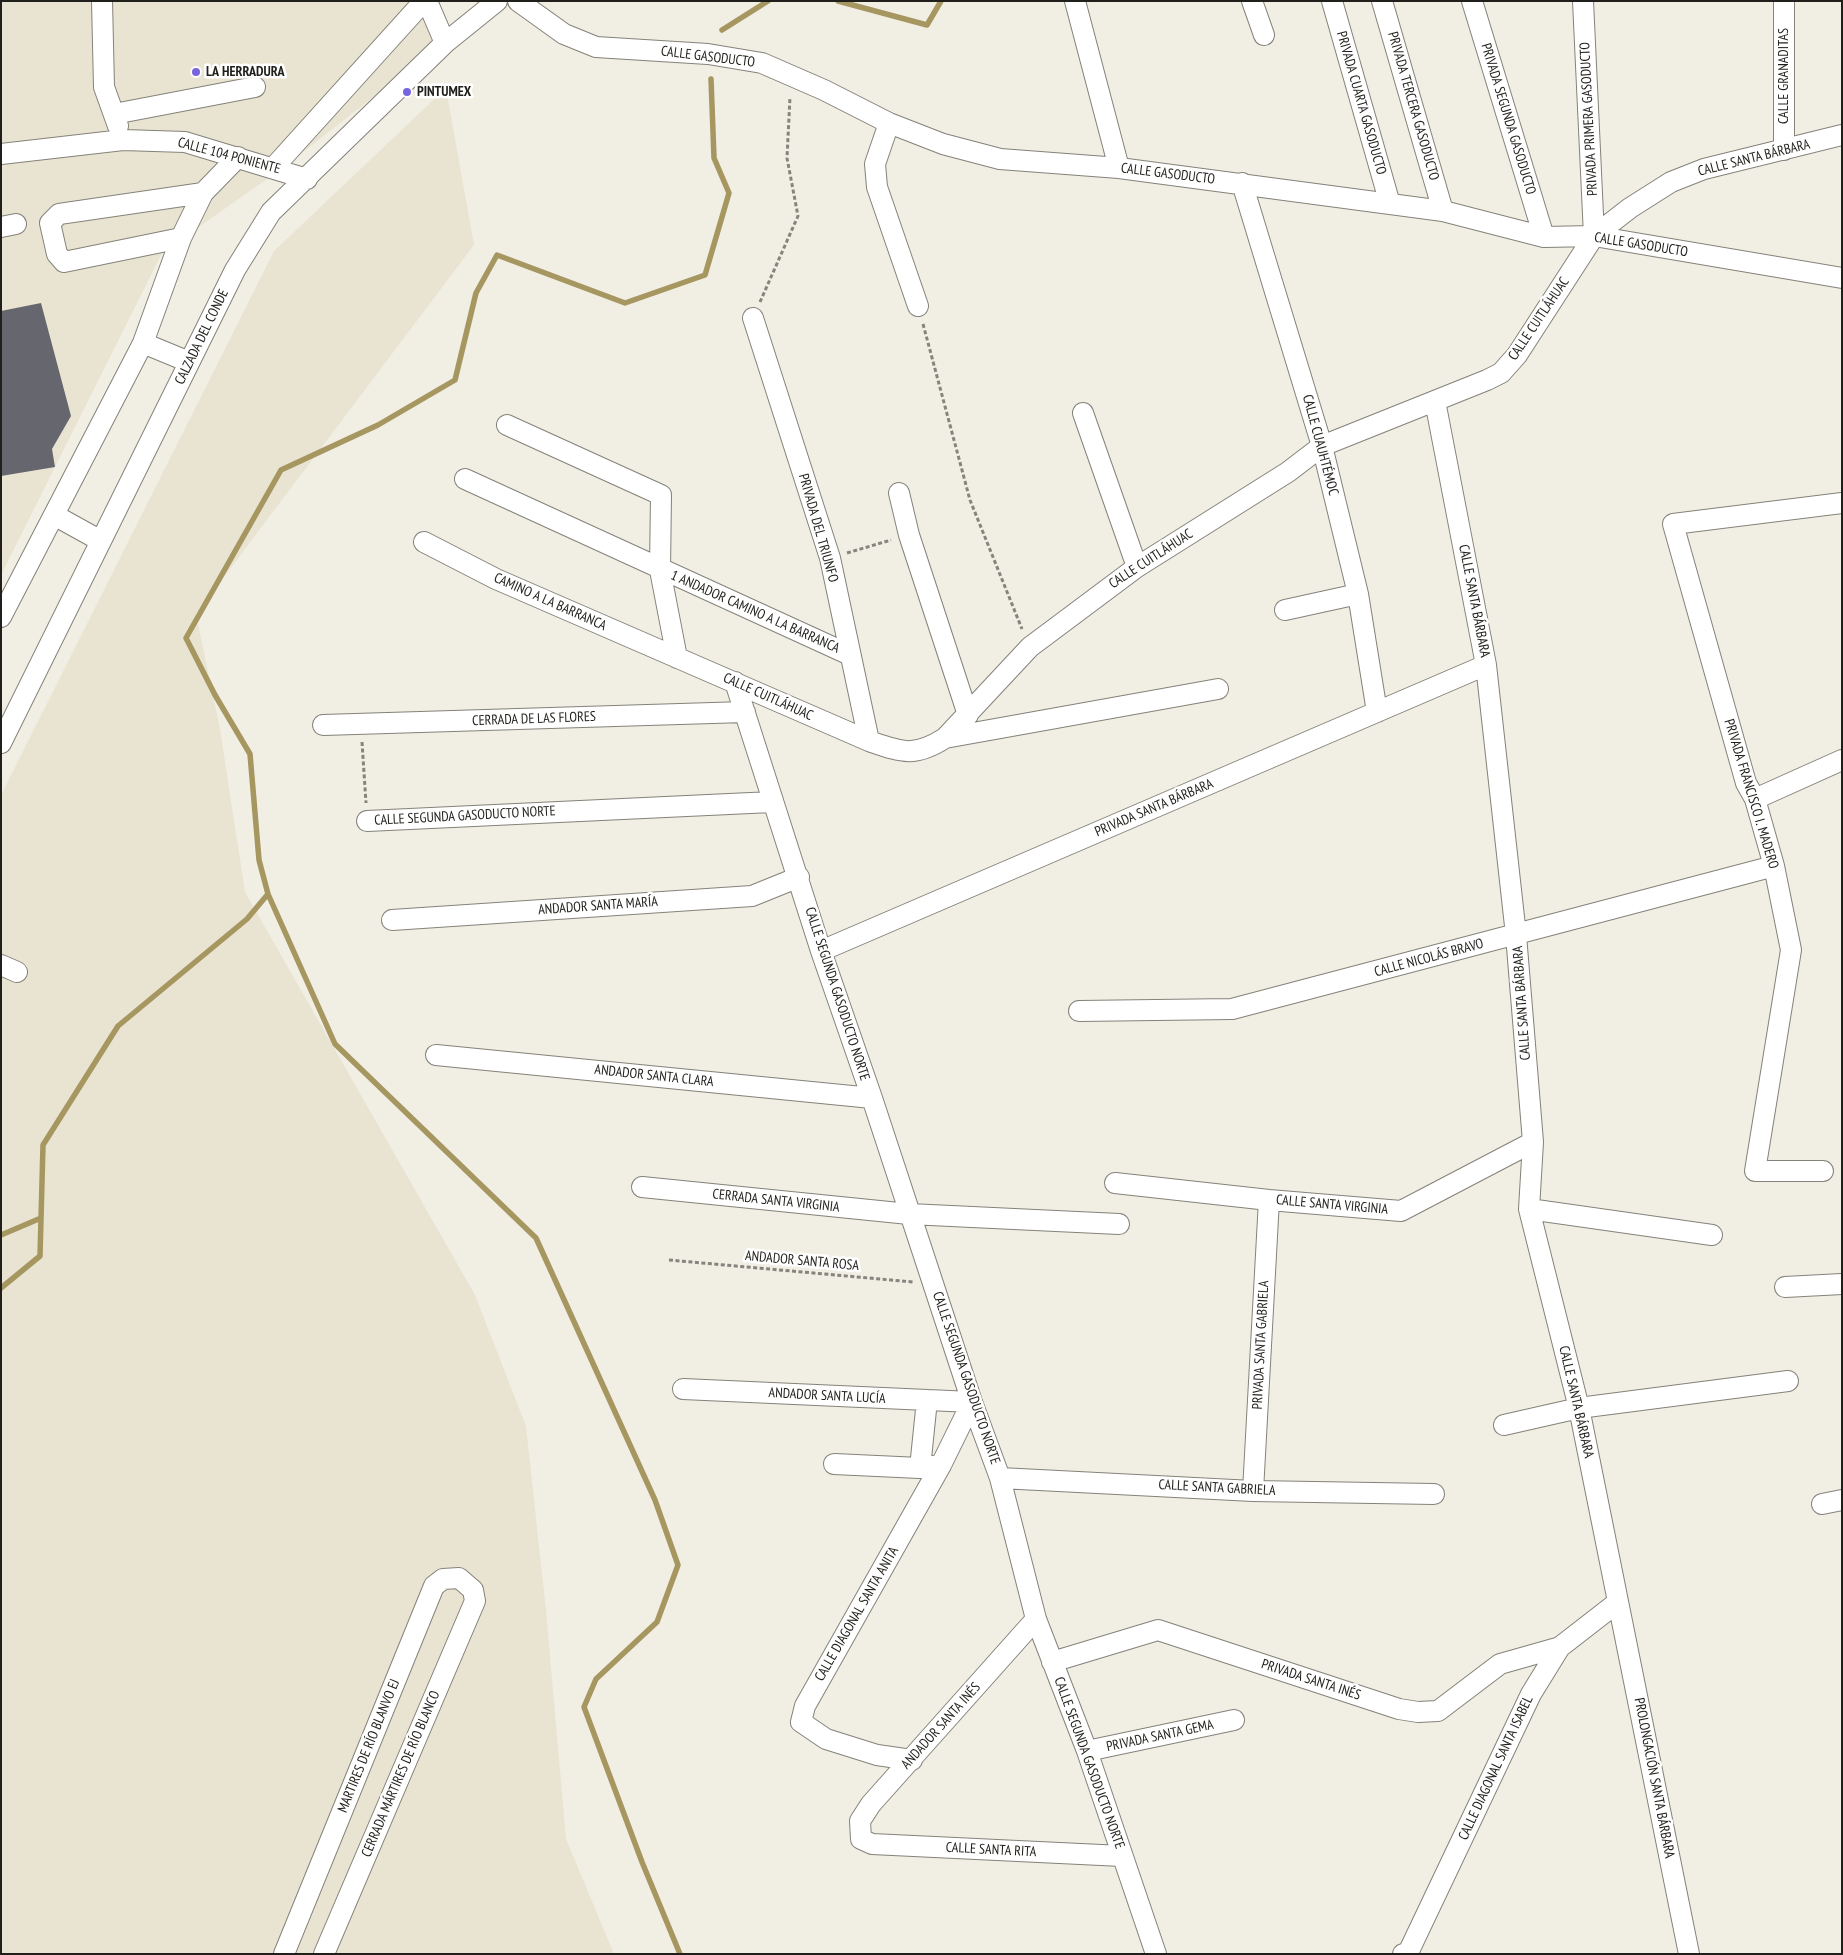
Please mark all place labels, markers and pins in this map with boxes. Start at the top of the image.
place label: LA HERRADURA [206,64,284,80]
marker: LA HERRADURA [190,66,202,78]
place label: PINTUMEX [417,84,471,100]
marker: PINTUMEX [401,86,413,98]

